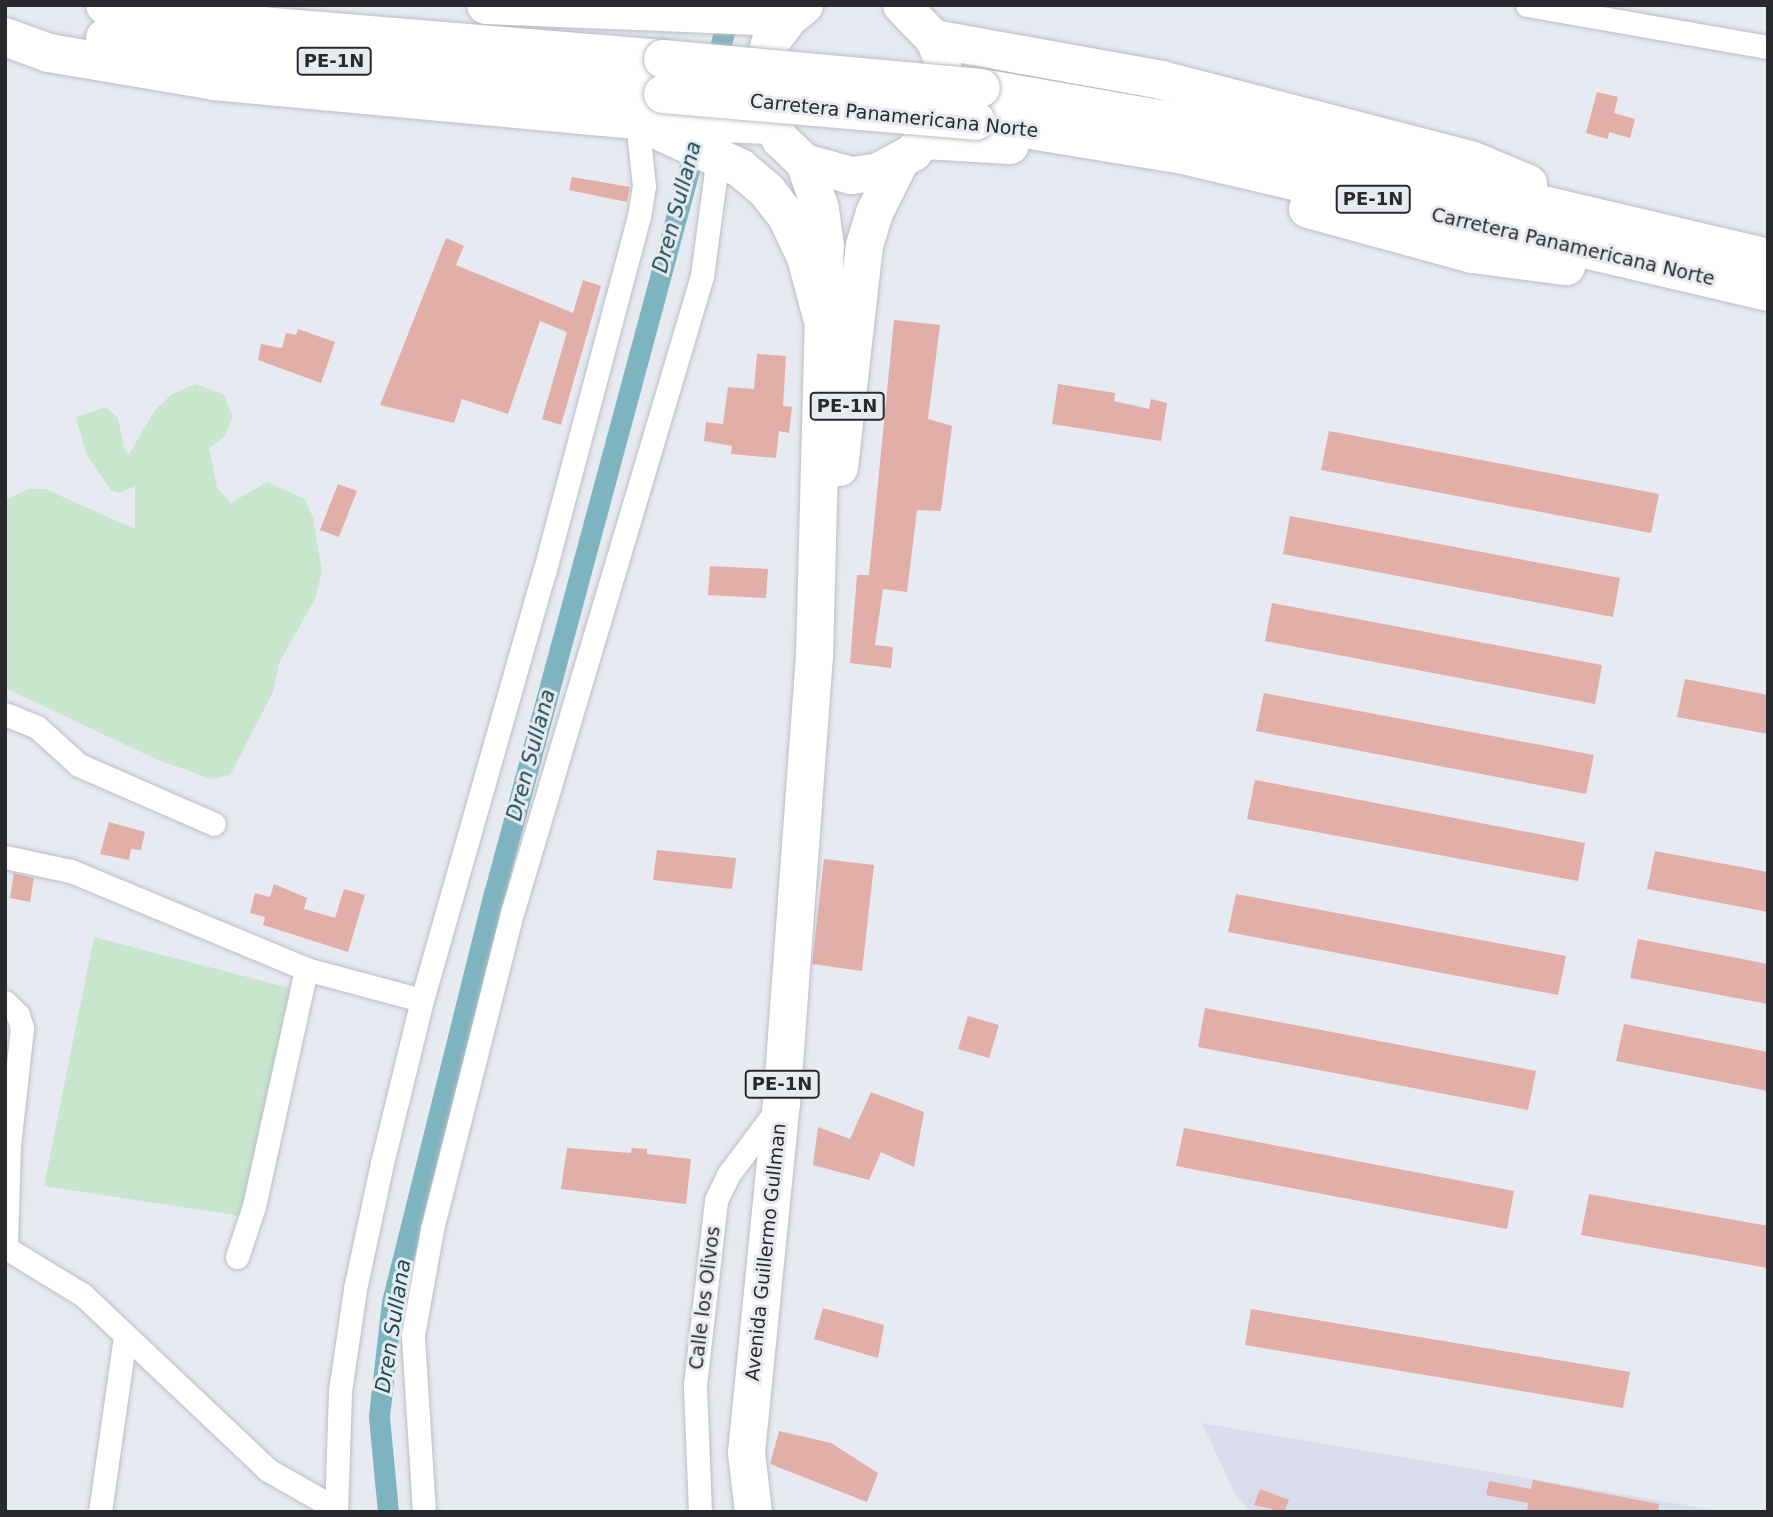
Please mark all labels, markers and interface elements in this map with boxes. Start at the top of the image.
road number: PE-1N [296,46,372,76]
street label: Carretera Panamericana Norte [749,90,1039,142]
water label: Dren Sullana [647,139,707,275]
road number: PE-1N [1334,184,1412,214]
street label: Carretera Panamericana Norte [1429,203,1717,291]
road number: PE-1N [808,392,886,420]
water label: Dren Sullana [501,687,561,823]
road number: PE-1N [744,1070,820,1098]
street label: Avenida Guillermo Gullman [741,1122,791,1382]
street label: Calle los Olivos [685,1225,725,1371]
water label: Dren Sullana [370,1257,416,1395]

